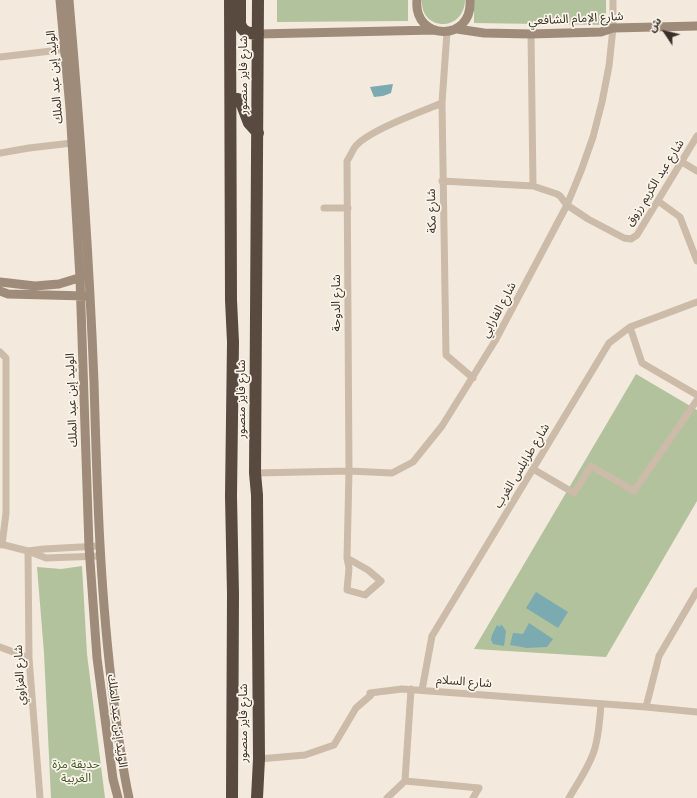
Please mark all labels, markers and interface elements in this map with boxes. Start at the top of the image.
street label: شارع الإمام الشافعي [528,9,624,29]
north arrow [645,12,685,52]
text: ش [645,15,664,35]
street label: الوليد إبن عبد الملك [44,30,66,124]
street label: شارع فايز منصور [237,36,251,114]
street label: شارع عبد الكريم رزوق [622,137,688,229]
street label: شارع مكة [424,188,440,234]
street label: شارع الدوحة [330,274,344,332]
street label: شارع الفارابي [478,280,520,340]
street label: الوليد إبن عبد الملك [63,353,81,447]
street label: شارع فايز منصور [235,360,249,438]
street label: شارع طرابلس الغرب [491,421,553,511]
street label: شارع الغزاوي [11,644,29,706]
street label: الوليد إبن عبد الملك [104,673,130,769]
street label: شارع السلام [436,673,492,691]
street label: شارع فايز منصور [237,684,251,762]
park label: حديقة مزة الغربية [52,758,100,786]

